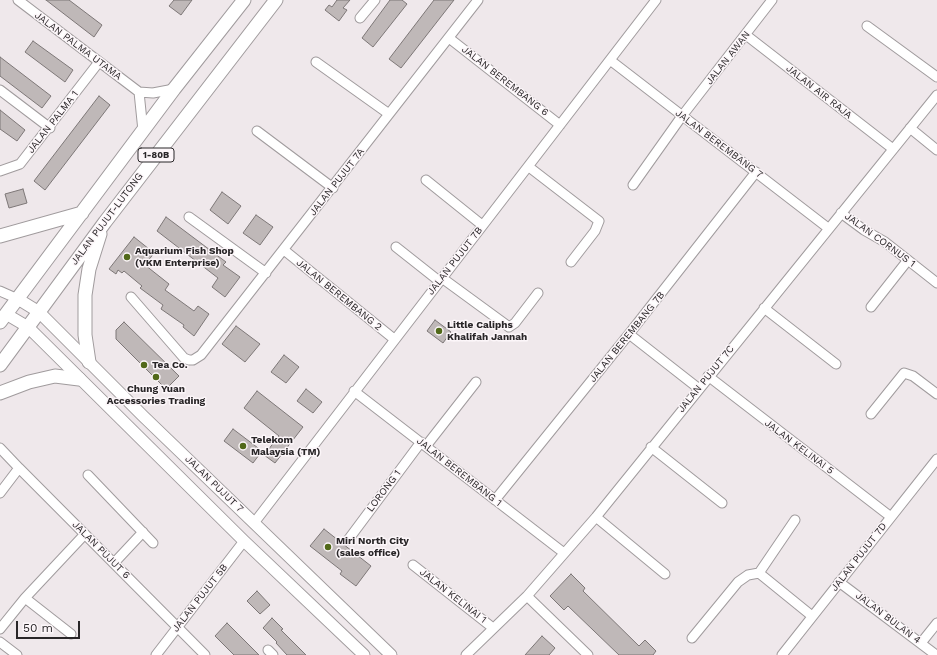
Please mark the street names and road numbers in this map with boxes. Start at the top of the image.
street label: JALAN PALMA UTAMA [32,9,124,83]
street label: JALAN AWAN [703,29,753,87]
street label: JALAN BEREMBANG 6 [459,43,551,119]
street label: JALAN AIR RAJA [784,63,854,121]
street label: JALAN PALMA 1 [25,88,81,156]
street label: JALAN BEREMBANG 7 [673,107,765,181]
street label: JALAN PUJUT 7A [307,146,367,218]
road number: 1-80B [138,148,174,162]
street label: JALAN PUJUT-LUTONG [68,171,146,267]
street label: JALAN CORNUS 1 [842,210,918,270]
street label: JALAN PUJUT 7B [425,225,485,297]
street label: JALAN BEREMBANG 2 [294,257,384,333]
street label: JALAN BEREMBANG 7B [587,289,667,385]
street label: JALAN PUJUT 7C [675,343,737,415]
street label: JALAN KELINAI 5 [762,417,836,477]
street label: JALAN BEREMBANG 1 [414,435,504,509]
street label: JALAN PUJUT 7 [182,453,246,515]
street label: LORONG 1 [364,468,404,514]
street label: JALAN PUJUT 6 [70,519,132,581]
street label: JALAN PUJUT 7D [829,520,889,594]
street label: JALAN PUJUT 5B [170,562,230,634]
street label: JALAN KELINAI 1 [417,566,489,626]
street label: JALAN BULAN 4 [853,590,923,646]

